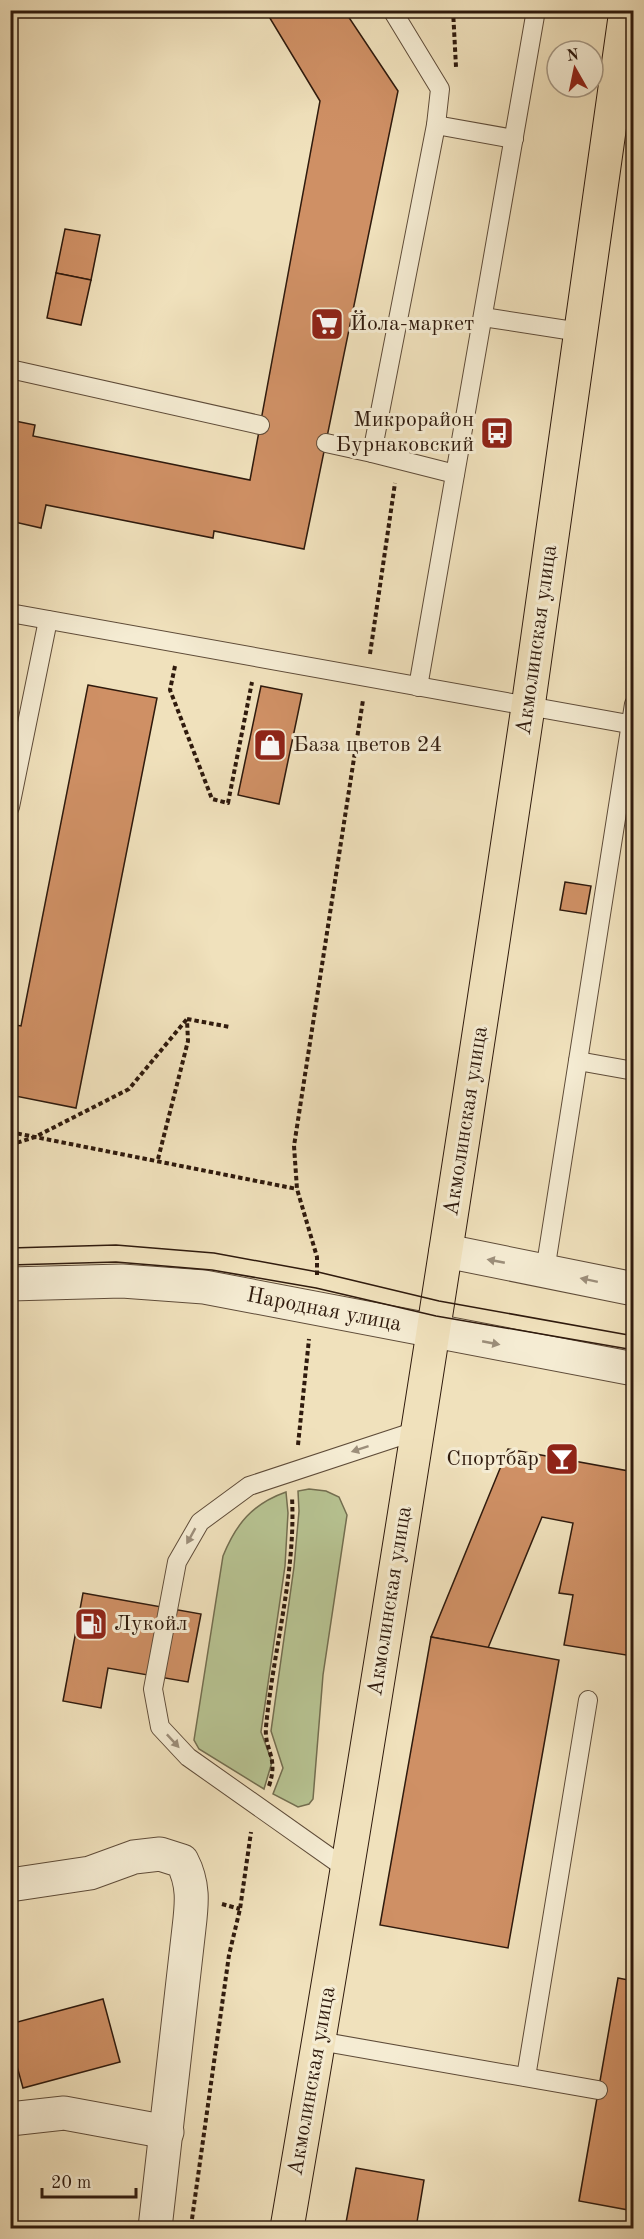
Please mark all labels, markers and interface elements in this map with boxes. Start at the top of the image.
north arrow [545,39,605,99]
text: N [566,47,581,65]
supermarket icon: Йола-маркет [309,306,345,342]
place label: Йола-маркет [350,309,474,335]
place label: Микрорайон Бурнаковский [336,409,474,456]
bus stop icon: Микрорайон Бурнаковский [479,415,515,451]
street label: Акмолинская улица [513,543,561,736]
shop icon: База цветов 24 [252,727,288,763]
place label: База цветов 24 [293,734,442,756]
street label: Акмолинская улица [440,1024,492,1217]
one-way arrow [486,1256,505,1265]
one-way arrow [579,1275,598,1284]
street label: Народная улица [245,1284,404,1336]
one-way arrow [481,1339,500,1348]
bar icon: Спортбар [544,1441,580,1477]
one-way arrow [351,1445,369,1455]
place label: Спортбар [446,1448,539,1470]
street label: Акмолинская улица [364,1504,416,1697]
one-way arrow [187,1528,197,1545]
fuel station icon: Лукойл [73,1606,109,1642]
place label: Лукойл [114,1613,188,1635]
one-way arrow [165,1733,179,1747]
street label: Акмолинская улица [285,1985,340,2177]
scale bar [42,2161,136,2199]
text: 20 m [51,2174,91,2192]

